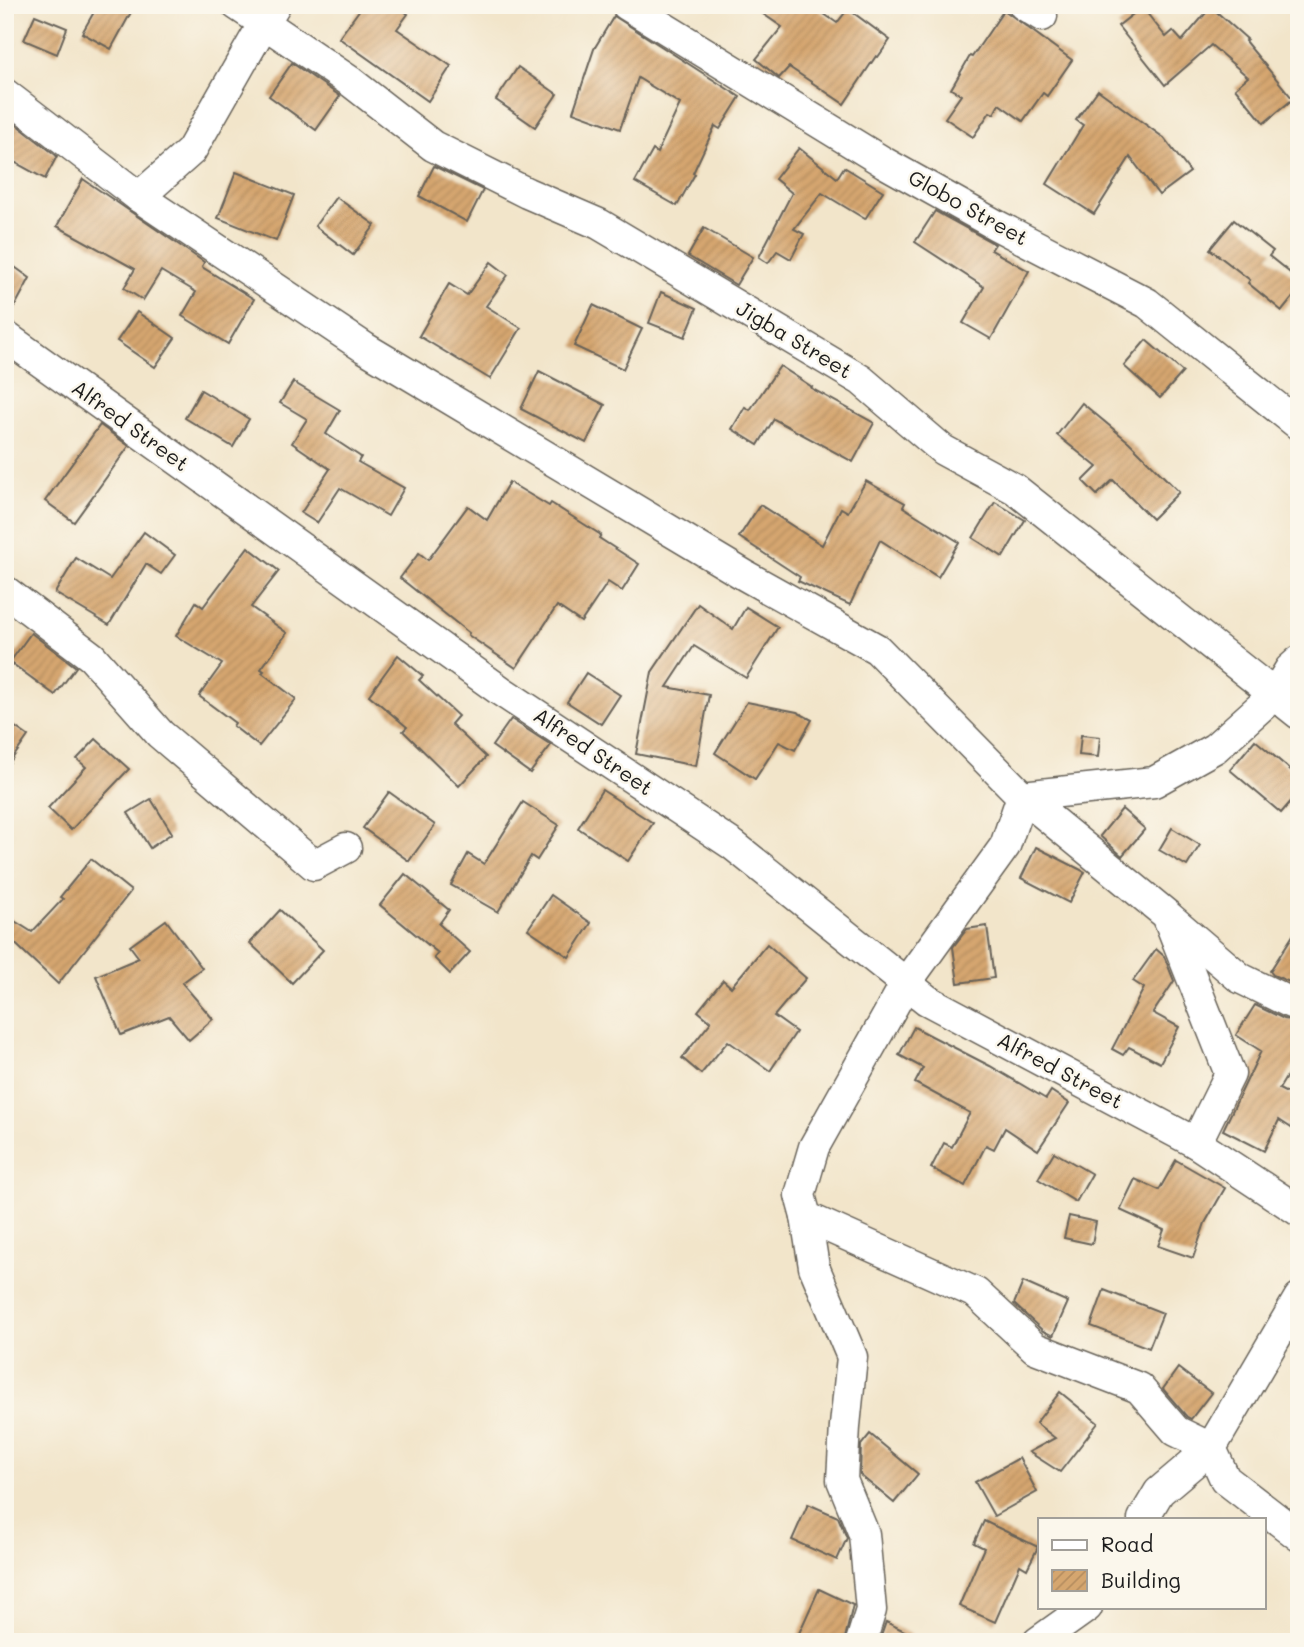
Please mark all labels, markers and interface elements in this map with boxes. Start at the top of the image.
street label: Globo Street [904,163,1033,251]
street label: Jigba Street [732,294,858,384]
street label: Alfred Street [67,373,195,476]
street label: Alfred Street [529,701,659,801]
street label: Alfred Street [993,1025,1128,1114]
legend [1038,1518,1266,1608]
text: Road [1101,1530,1153,1557]
text: Building [1101,1566,1181,1593]

